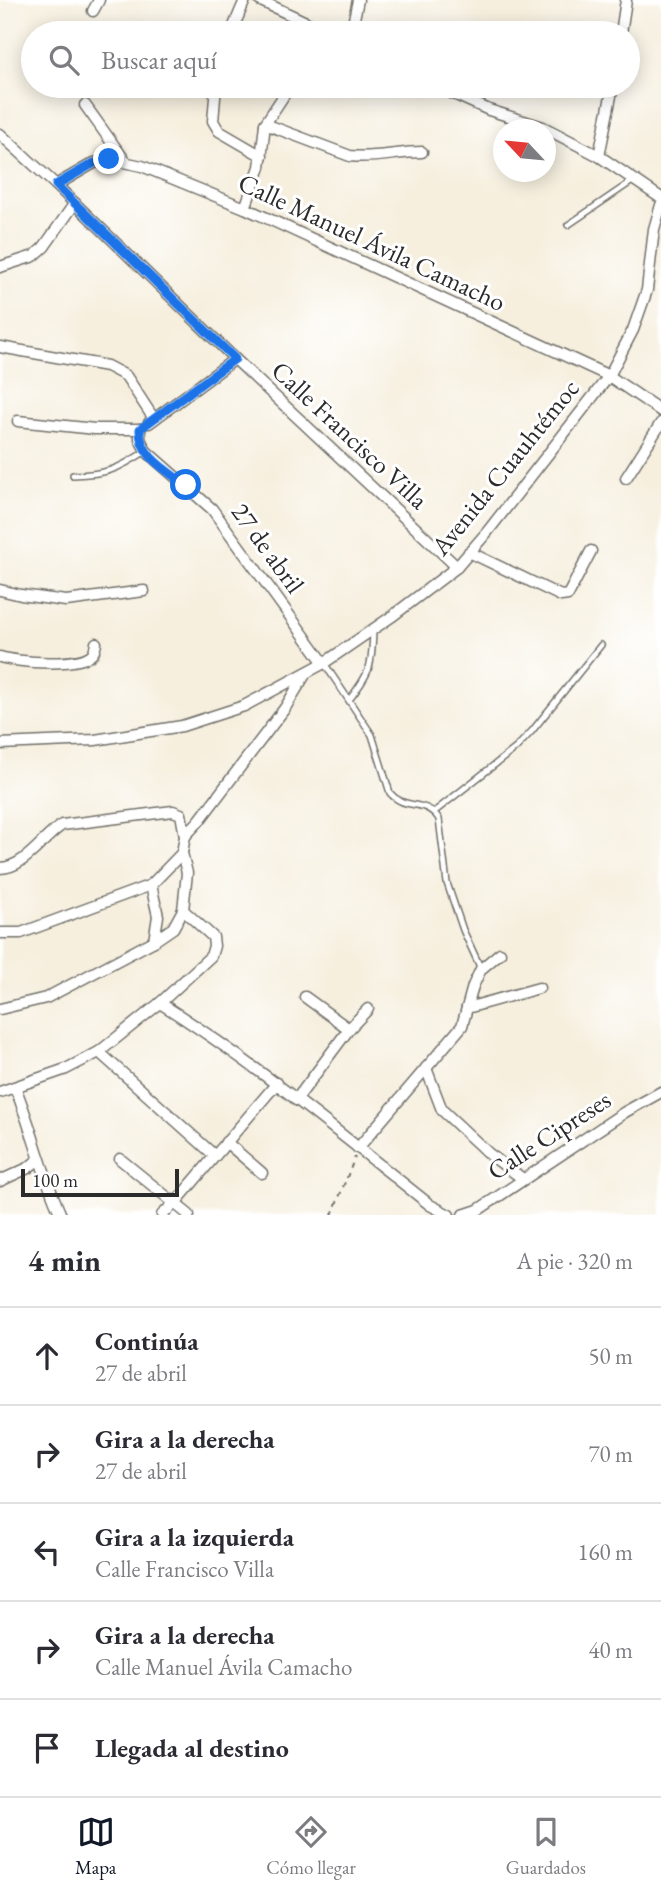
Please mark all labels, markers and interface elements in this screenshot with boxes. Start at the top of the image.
search box [21,21,640,98]
icon: search [45,41,83,79]
text: Buscar aquí [101,43,217,77]
north arrow [493,119,556,182]
route end [93,143,124,174]
street label: Calle Manuel Ávila Camacho [233,165,511,319]
street label: Calle Francisco Villa [264,354,436,517]
street label: Avenida Cuauhtémoc [423,372,587,563]
route start [170,469,201,500]
street label: 27 de abril [224,496,312,600]
street label: Calle Cipreses [481,1082,617,1188]
scale bar [21,1166,178,1198]
text: 100 m [32,1168,78,1193]
text: 4 min [28,1241,101,1280]
text: A pie · 320 m [517,1246,633,1276]
text: Continúa [95,1324,199,1358]
icon: ahead [28,1337,66,1375]
text: 50 m [588,1341,633,1371]
text: 27 de abril [95,1358,187,1388]
text: Gira a la derecha [95,1422,275,1456]
icon: right [28,1435,66,1473]
text: 70 m [588,1439,633,1469]
text: 27 de abril [95,1456,187,1486]
text: Gira a la izquierda [95,1520,294,1554]
icon: left [28,1533,66,1571]
text: 160 m [577,1537,633,1567]
text: Calle Francisco Villa [95,1554,274,1584]
text: Gira a la derecha [95,1618,275,1652]
icon: right [28,1631,66,1669]
text: 40 m [588,1635,633,1665]
text: Calle Manuel Ávila Camacho [95,1652,352,1682]
icon: arrive [28,1729,66,1767]
text: Llegada al destino [95,1731,289,1765]
tab: Mapa [75,1813,116,1880]
tab: Cómo llegar [266,1813,356,1880]
tab: Guardados [506,1813,586,1880]

